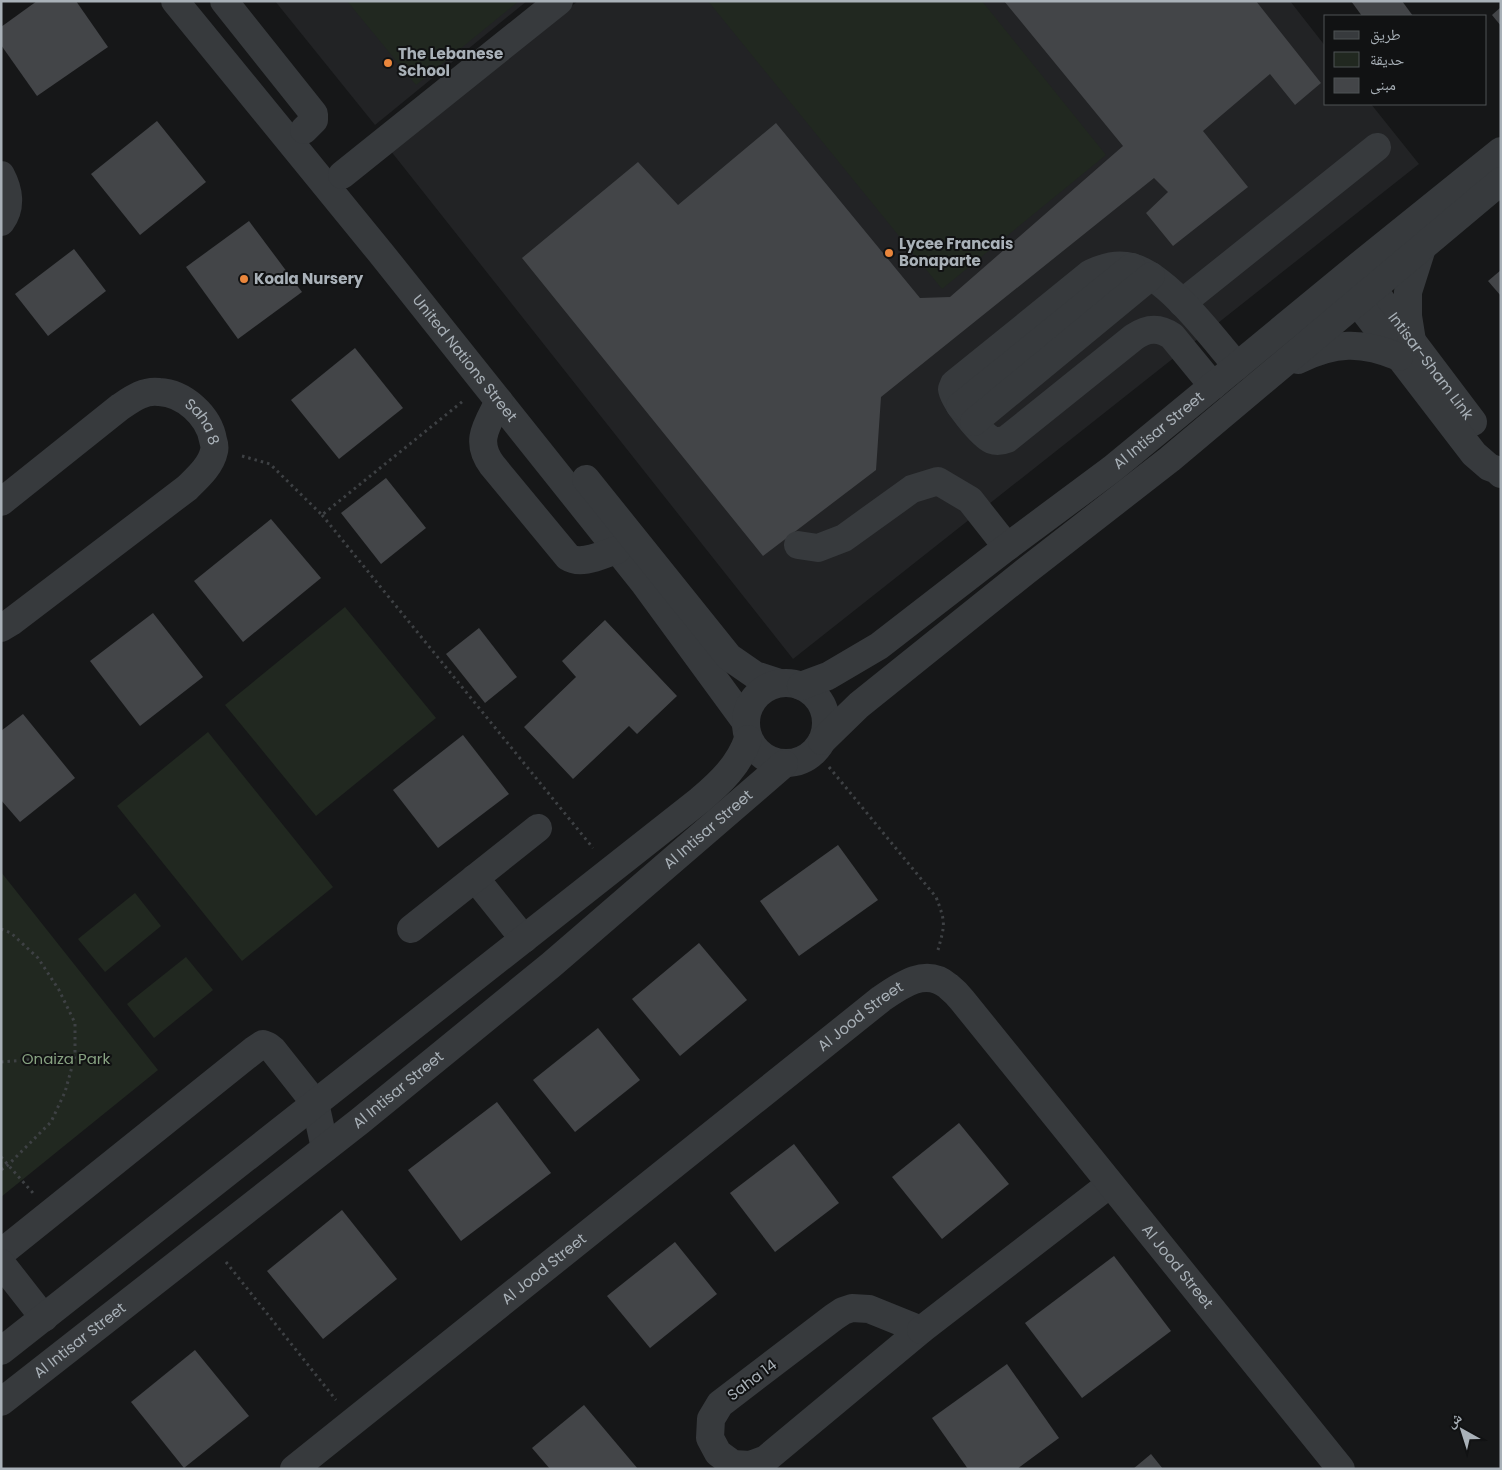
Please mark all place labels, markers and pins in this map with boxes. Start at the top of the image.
place label: The Lebanese School [398,43,503,81]
marker: The Lebanese School [382,57,394,69]
place label: Lycee Francais Bonaparte [899,233,1013,271]
marker: Lycee Francais Bonaparte [883,247,895,259]
place label: Koala Nursery [254,268,364,289]
marker: Koala Nursery [238,273,250,285]

